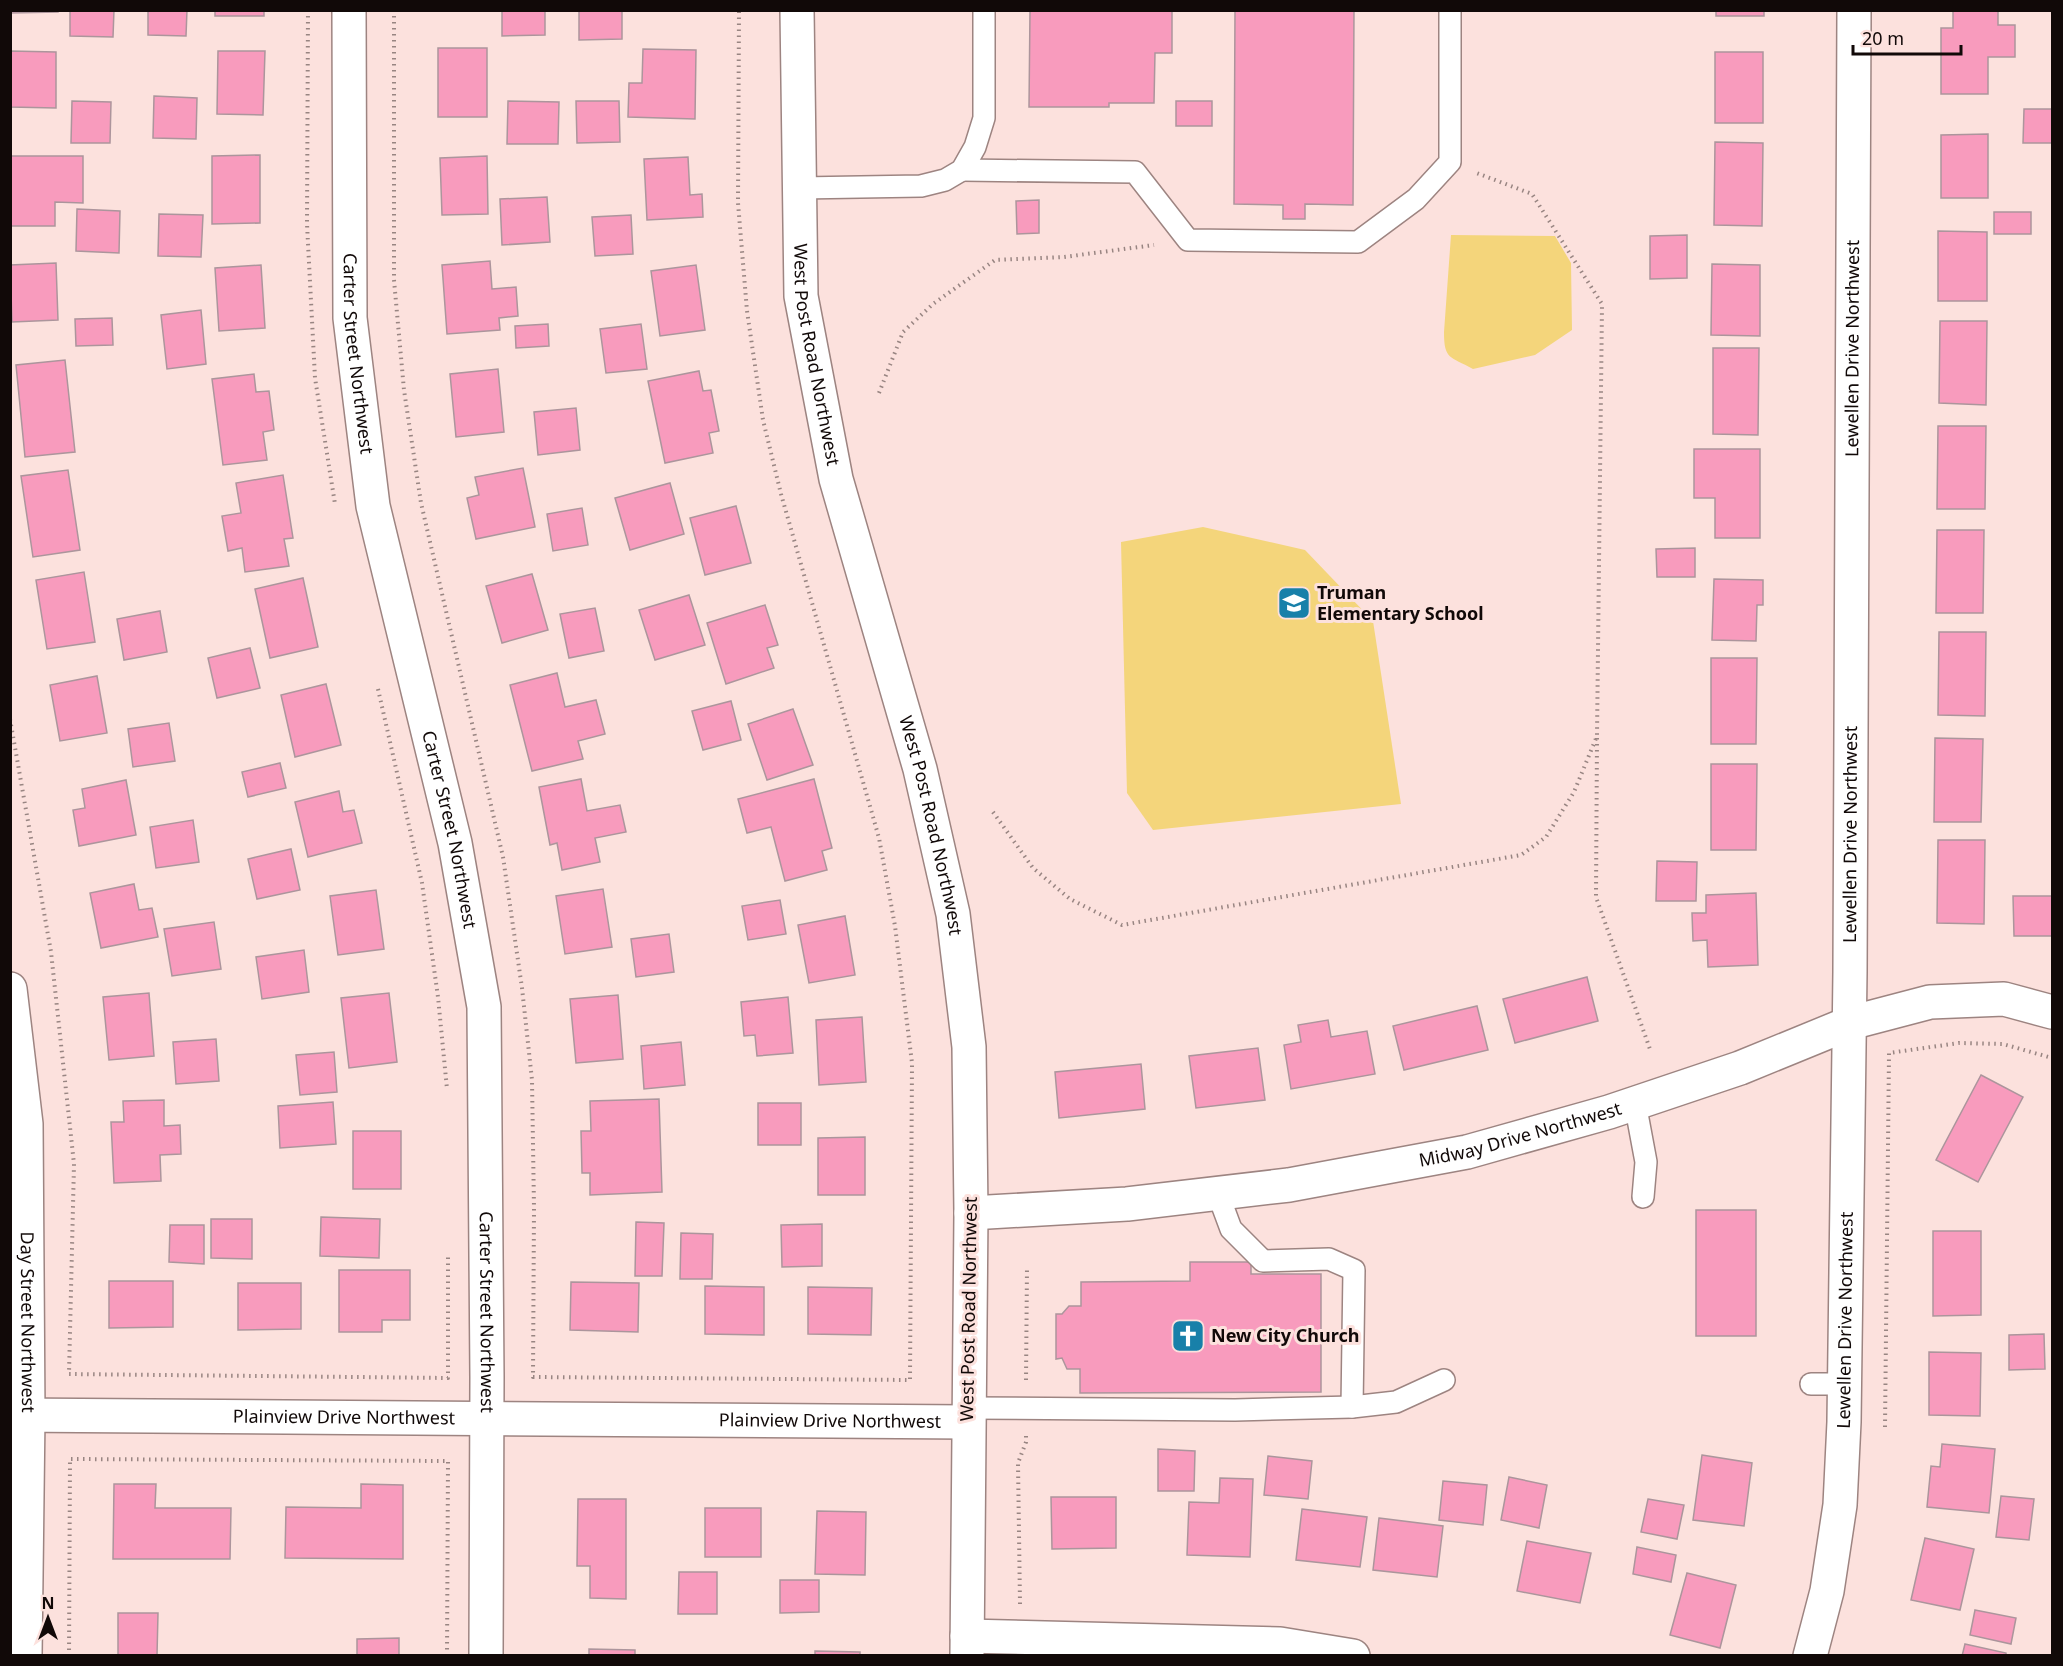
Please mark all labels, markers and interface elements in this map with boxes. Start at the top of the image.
scale bar [1853,18,1961,56]
text: 20 m [1862,26,1904,50]
street label: Lewellen Drive Northwest [1839,239,1864,457]
street label: West Post Road Northwest [789,243,846,468]
street label: Carter Street Northwest [339,253,380,456]
place label: Truman Elementary School [1317,580,1484,625]
school or university icon: Truman Elementary School [1276,585,1312,621]
street label: West Post Road Northwest [894,713,969,937]
street label: Lewellen Drive Northwest [1837,725,1862,943]
street label: Carter Street Northwest [417,728,483,931]
street label: Midway Drive Northwest [1417,1096,1625,1172]
street label: West Post Road Northwest [954,1196,982,1422]
street label: Carter Street Northwest [475,1211,500,1414]
street label: Lewellen Drive Northwest [1831,1211,1858,1429]
street label: Day Street Northwest [16,1231,41,1413]
church icon: New City Church [1170,1318,1206,1354]
place label: New City Church [1211,1323,1359,1347]
street label: Plainview Drive Northwest [233,1404,456,1429]
street label: Plainview Drive Northwest [719,1407,942,1433]
north arrow [18,1588,78,1648]
text: N [41,1592,55,1614]

